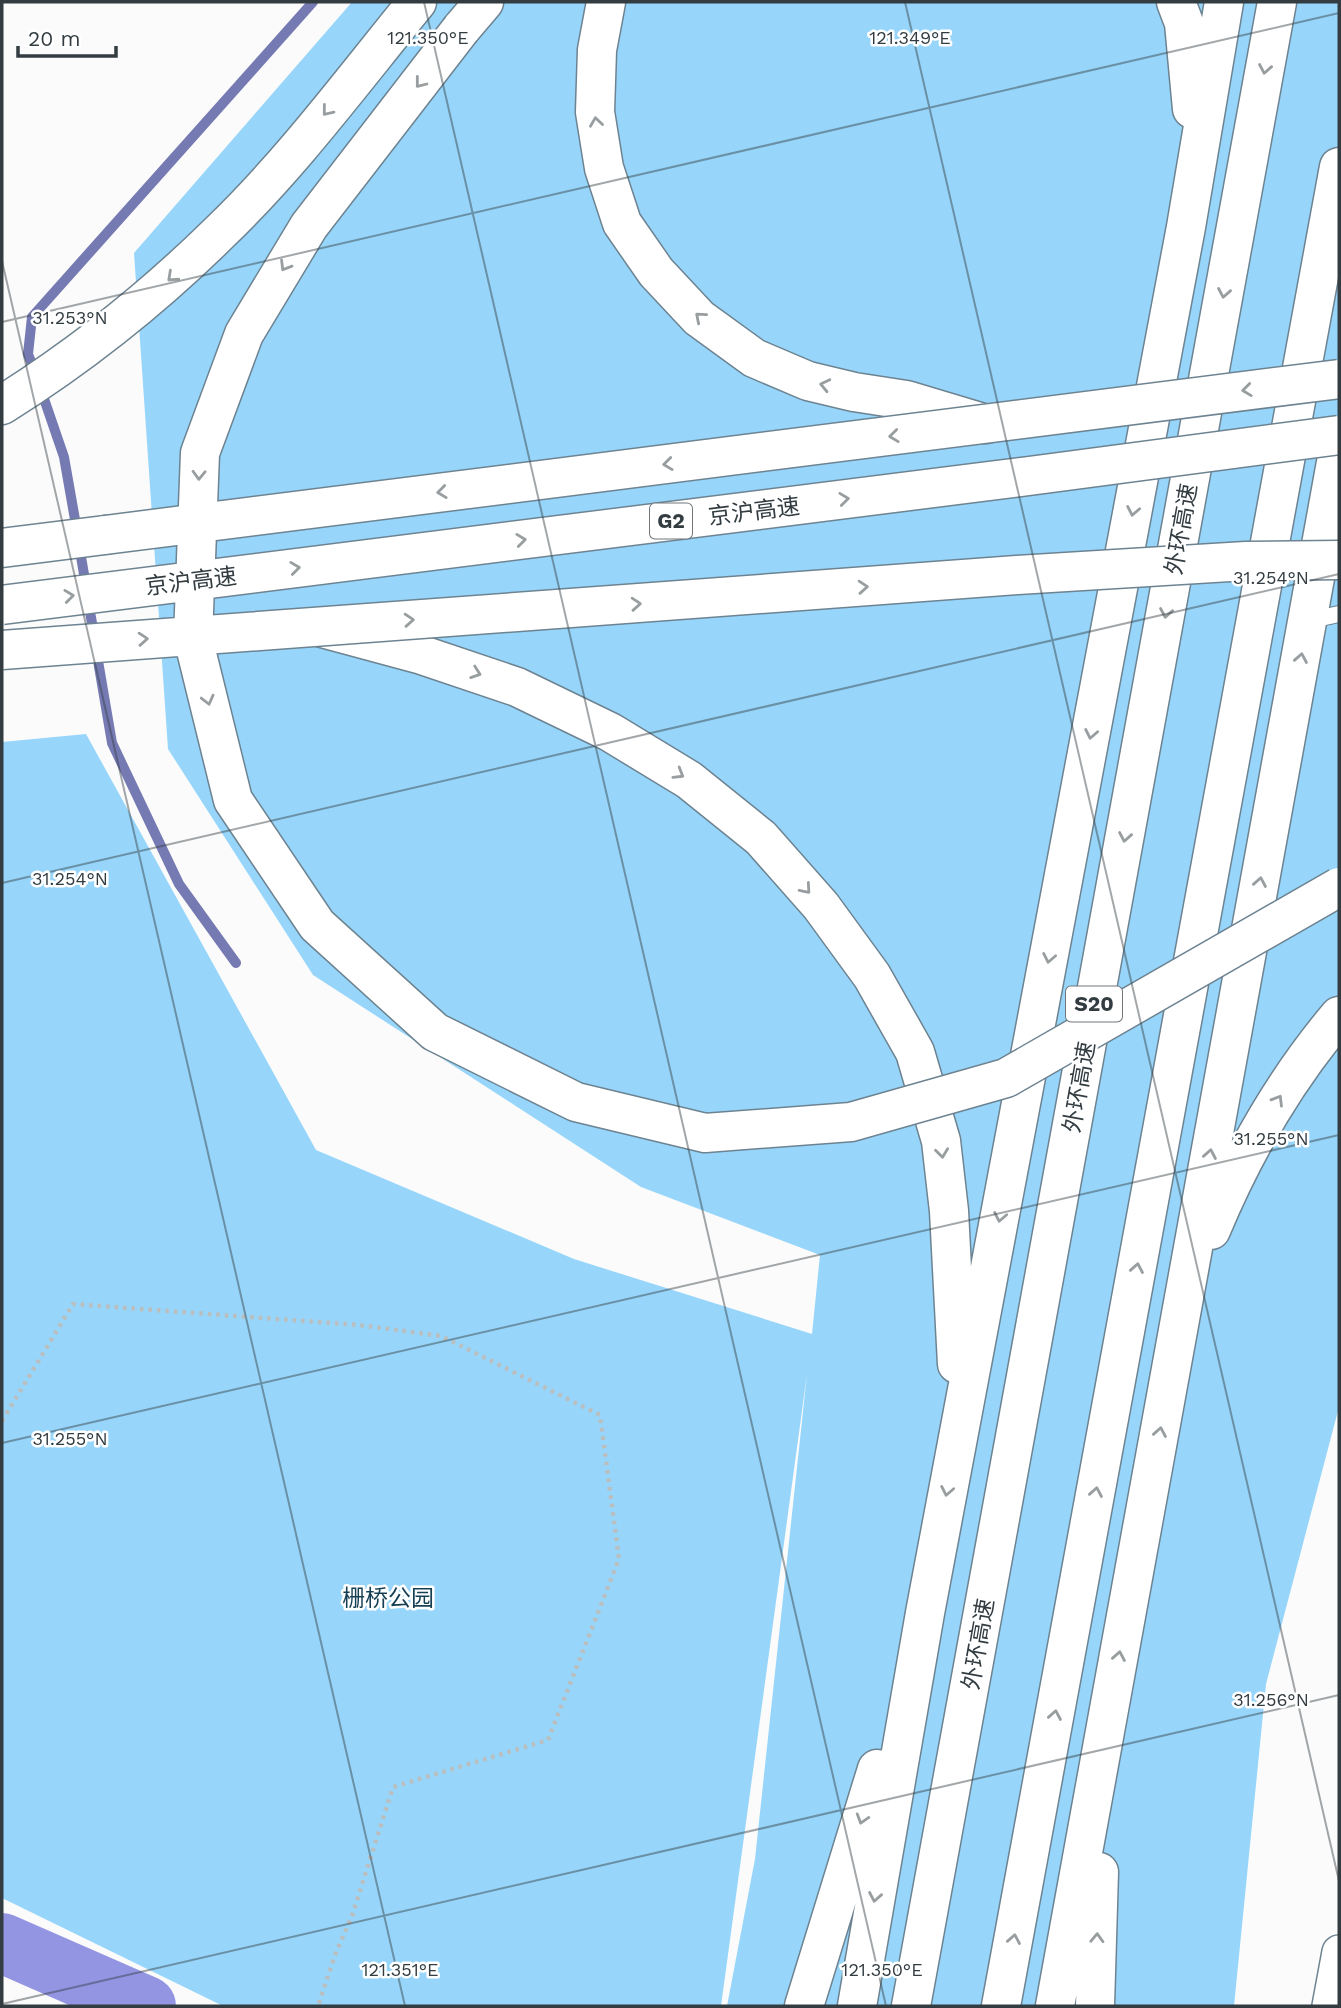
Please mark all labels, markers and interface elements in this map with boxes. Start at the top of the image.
scale bar [18,14,116,58]
text: 20 m [28,26,80,51]
text: 121.350°E [387,27,469,48]
text: 121.349°E [869,27,951,48]
one-way arrow [1258,63,1273,75]
one-way arrow [415,76,428,88]
one-way arrow [323,103,335,116]
one-way arrow [589,116,604,128]
one-way arrow [280,259,293,272]
one-way arrow [167,269,180,282]
one-way arrow [1217,287,1232,299]
text: 31.253°N [32,307,108,328]
one-way arrow [695,313,708,325]
one-way arrow [819,379,831,394]
one-way arrow [1241,383,1253,398]
one-way arrow [888,428,900,443]
one-way arrow [662,456,674,471]
one-way arrow [192,469,207,480]
street label: 外环高速 [1160,481,1203,577]
one-way arrow [437,485,448,500]
street label: 京沪高速 [707,492,801,531]
one-way arrow [838,492,850,507]
road number: G2 [650,504,692,538]
one-way arrow [1126,505,1141,517]
one-way arrow [515,532,527,547]
one-way arrow [289,561,301,576]
street label: 京沪高速 [144,562,238,601]
text: 31.254°N [1233,567,1309,588]
one-way arrow [858,579,869,594]
one-way arrow [64,589,75,604]
one-way arrow [631,597,642,612]
one-way arrow [1159,607,1174,619]
one-way arrow [404,613,415,628]
one-way arrow [138,632,149,647]
one-way arrow [1292,652,1307,664]
one-way arrow [469,665,482,679]
one-way arrow [200,694,214,706]
one-way arrow [1084,728,1099,740]
one-way arrow [672,765,685,778]
one-way arrow [1118,831,1133,843]
text: 31.254°N [32,868,108,889]
one-way arrow [1252,876,1267,888]
one-way arrow [798,881,810,894]
one-way arrow [1043,952,1058,964]
road number: S20 [1066,986,1122,1021]
street label: 外环高速 [1058,1039,1101,1135]
one-way arrow [1270,1094,1283,1107]
text: 31.255°N [1233,1128,1309,1149]
one-way arrow [935,1147,950,1158]
one-way arrow [1202,1148,1217,1160]
one-way arrow [993,1211,1008,1223]
one-way arrow [1129,1262,1144,1274]
one-way arrow [1151,1426,1166,1438]
text: 31.255°N [32,1428,108,1449]
one-way arrow [941,1485,956,1497]
one-way arrow [1088,1486,1103,1498]
park label: 栅桥公园 [342,1585,434,1612]
street label: 外环高速 [957,1596,1000,1692]
one-way arrow [1111,1650,1126,1662]
text: 31.256°N [1233,1689,1309,1710]
one-way arrow [1047,1709,1062,1721]
one-way arrow [855,1812,870,1824]
one-way arrow [869,1891,884,1903]
one-way arrow [1089,1932,1105,1943]
one-way arrow [1006,1933,1021,1945]
text: 121.351°E [361,1959,439,1980]
text: 121.350°E [841,1959,923,1980]

